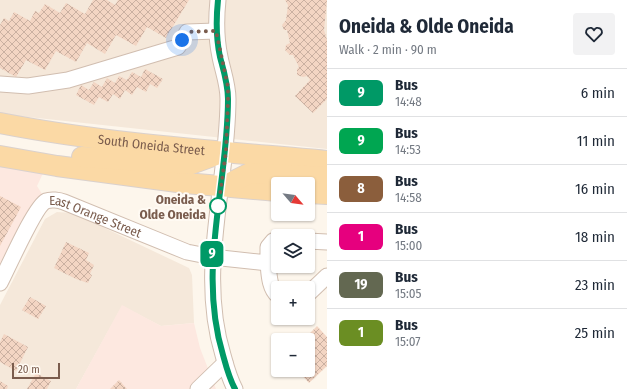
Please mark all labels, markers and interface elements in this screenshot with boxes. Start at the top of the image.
button: heart [573,13,615,55]
text: Oneida & Olde Oneida [339,15,514,38]
your location [172,30,192,50]
text: Walk · 2 min · 90 m [339,42,437,57]
text: Bus [395,76,418,94]
text: 9 [357,84,365,101]
text: 6 min [581,84,615,102]
text: 14:48 [395,94,422,109]
text: Bus [395,124,418,142]
street label: South Oneida Street [97,131,206,158]
text: 9 [357,132,365,149]
text: 11 min [577,132,615,150]
text: 14:53 [395,142,421,157]
text: Bus [395,172,418,190]
north arrow [271,177,315,221]
map controls [271,177,315,377]
text: 8 [357,180,365,197]
text: 16 min [575,180,615,198]
text: 14:58 [395,190,422,205]
street label: East Orange Street [49,192,145,241]
place label: Oneida & Olde Oneida [139,192,207,222]
marker: Oneida & Olde Oneida [209,197,227,215]
text: Bus [395,220,418,238]
text: 1 [358,228,364,245]
text: 18 min [575,228,615,246]
button: layers [271,229,315,273]
text: 15:00 [395,238,422,253]
line badge: 9 [199,241,225,267]
text: 9 [208,245,216,262]
text: Bus [395,268,418,286]
text: 19 [354,276,368,293]
text: 23 min [575,276,615,294]
button: + [271,281,315,325]
text: 15:05 [395,286,422,301]
text: Bus [395,316,418,334]
text: 1 [358,324,364,341]
text: 25 min [575,324,615,342]
button: − [271,333,315,377]
text: 15:07 [395,334,421,349]
scale bar [12,361,60,380]
text: 20 m [18,363,40,376]

